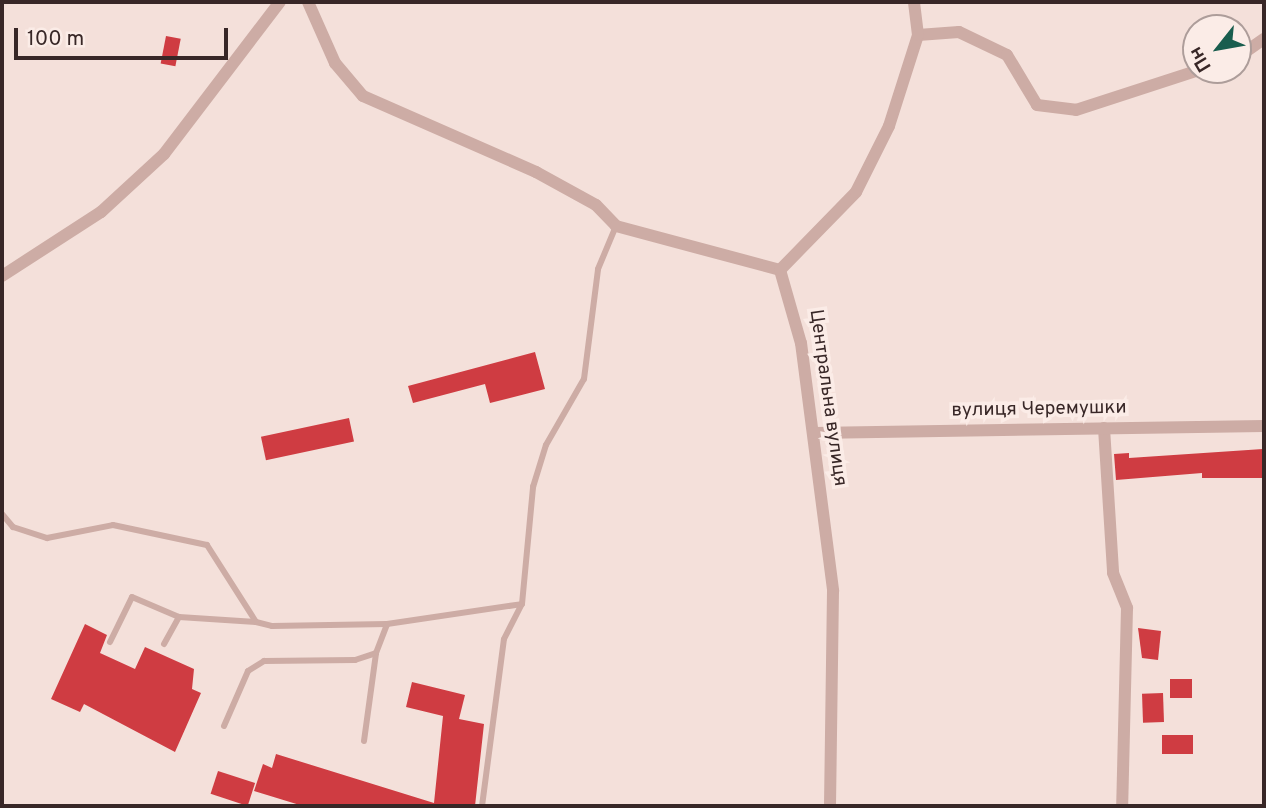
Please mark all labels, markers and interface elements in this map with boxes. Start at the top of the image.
scale bar [18,14,231,58]
north arrow [1182,14,1252,84]
text: 100 m [27,26,84,53]
text: Пн [1184,42,1218,76]
street label: Центральна вулиця [803,308,851,488]
street label: вулиця Черемушки [951,397,1127,423]

